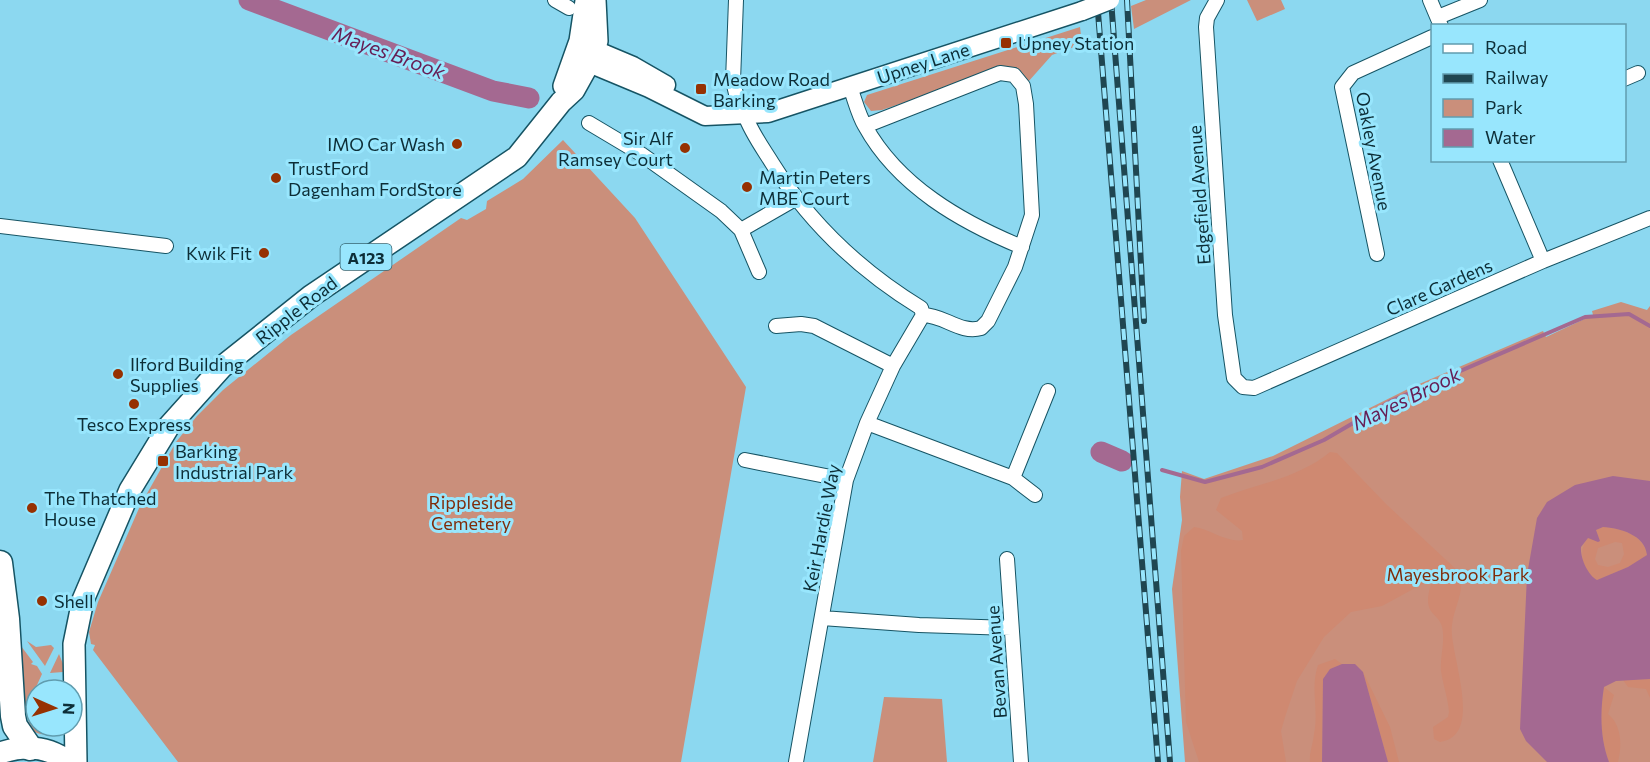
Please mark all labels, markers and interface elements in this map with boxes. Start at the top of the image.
water label: Mayes Brook [329,21,450,84]
legend [1431,24,1626,162]
place label: Upney Station [1018,32,1134,54]
marker: Upney Station [999,36,1013,50]
text: Road [1485,36,1527,58]
street label: Upney Lane [874,38,972,88]
text: Railway [1485,66,1548,88]
place label: Meadow Road Barking [713,68,830,111]
marker: Meadow Road Barking [694,82,708,96]
street label: Oakley Avenue [1352,90,1396,212]
text: Park [1485,96,1523,118]
street label: Edgefield Avenue [1183,125,1215,265]
text: Water [1485,126,1536,148]
place label: Sir Alf Ramsey Court [558,127,674,170]
place label: IMO Car Wash [327,133,445,155]
marker: IMO Car Wash [450,137,464,151]
marker: Sir Alf Ramsey Court [678,141,692,155]
place label: TrustFord Dagenham FordStore [288,157,462,200]
place label: Martin Peters MBE Court [759,166,871,209]
marker: TrustFord Dagenham FordStore [269,171,283,185]
marker: Martin Peters MBE Court [740,180,754,194]
place label: Kwik Fit [186,242,252,264]
road number: A123 [340,244,392,270]
marker: Kwik Fit [257,246,271,260]
street label: Clare Gardens [1382,254,1496,320]
street label: Ripple Road [251,271,341,349]
place label: Ilford Building Supplies [130,353,244,396]
water label: Mayes Brook [1348,361,1465,435]
marker: Ilford Building Supplies [111,367,125,381]
marker: Tesco Express [127,397,141,411]
place label: Tesco Express [77,413,191,435]
place label: Barking Industrial Park [175,440,293,483]
marker: Barking Industrial Park [156,454,170,468]
street label: Keir Hardie Way [798,462,844,594]
place label: The Thatched House [44,487,156,530]
park label: Rippleside Cemetery [429,491,513,534]
marker: The Thatched House [25,501,39,515]
park label: Mayesbrook Park [1387,563,1530,585]
place label: Shell [54,590,94,612]
marker: Shell [35,594,49,608]
street label: Bevan Avenue [981,605,1011,719]
north arrow [24,678,84,738]
text: N [60,702,79,715]

